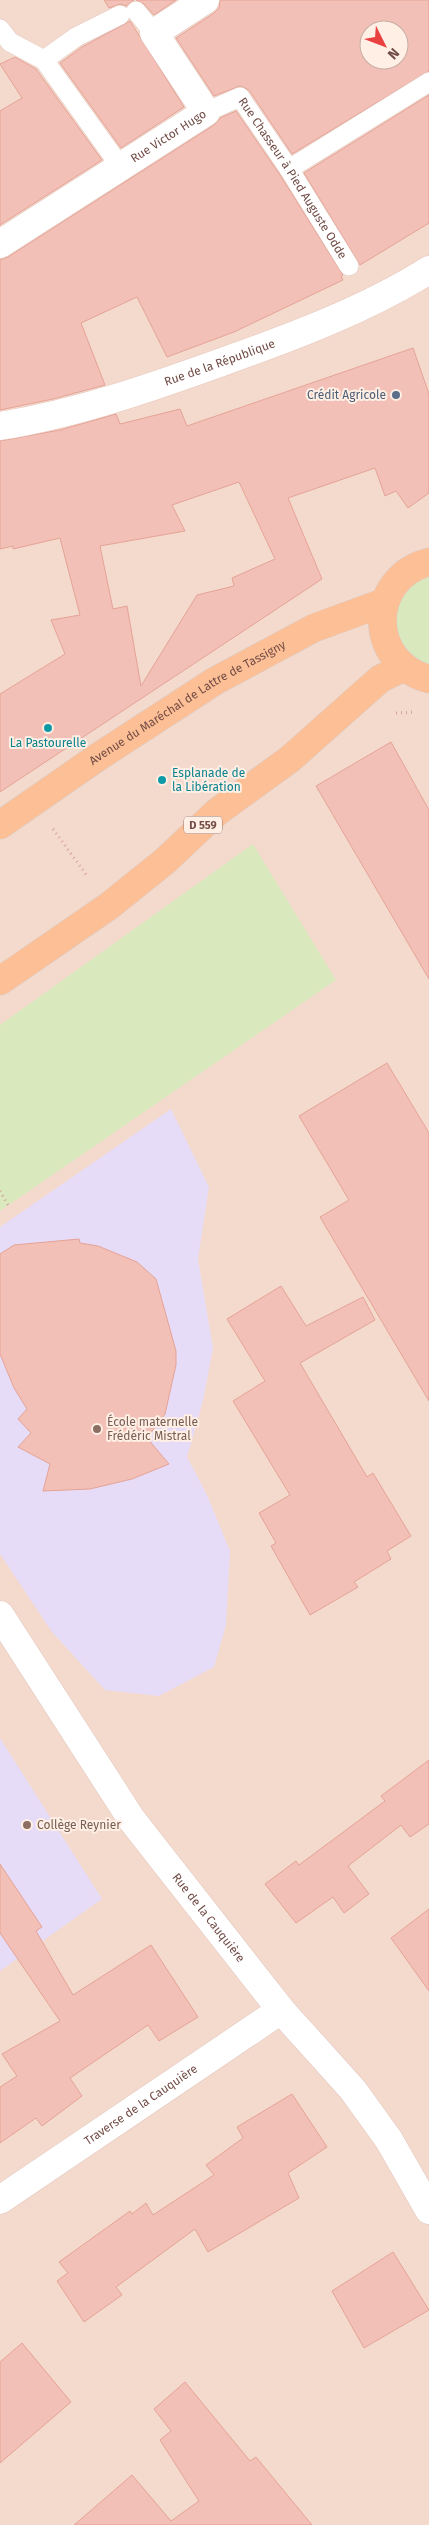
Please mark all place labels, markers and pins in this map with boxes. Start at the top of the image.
place label: Crédit Agricole [307,388,386,402]
marker: Crédit Agricole [390,389,402,401]
marker: La Pastourelle [42,722,54,734]
place label: La Pastourelle [10,736,86,750]
place label: Esplanade de la Libération [172,766,245,794]
marker: Esplanade de la Libération [156,774,168,786]
place label: École maternelle Frédéric Mistral [107,1414,198,1443]
marker: École maternelle Frédéric Mistral [91,1423,103,1435]
place label: Collège Reynier [37,1818,121,1832]
marker: Collège Reynier [21,1819,33,1831]

